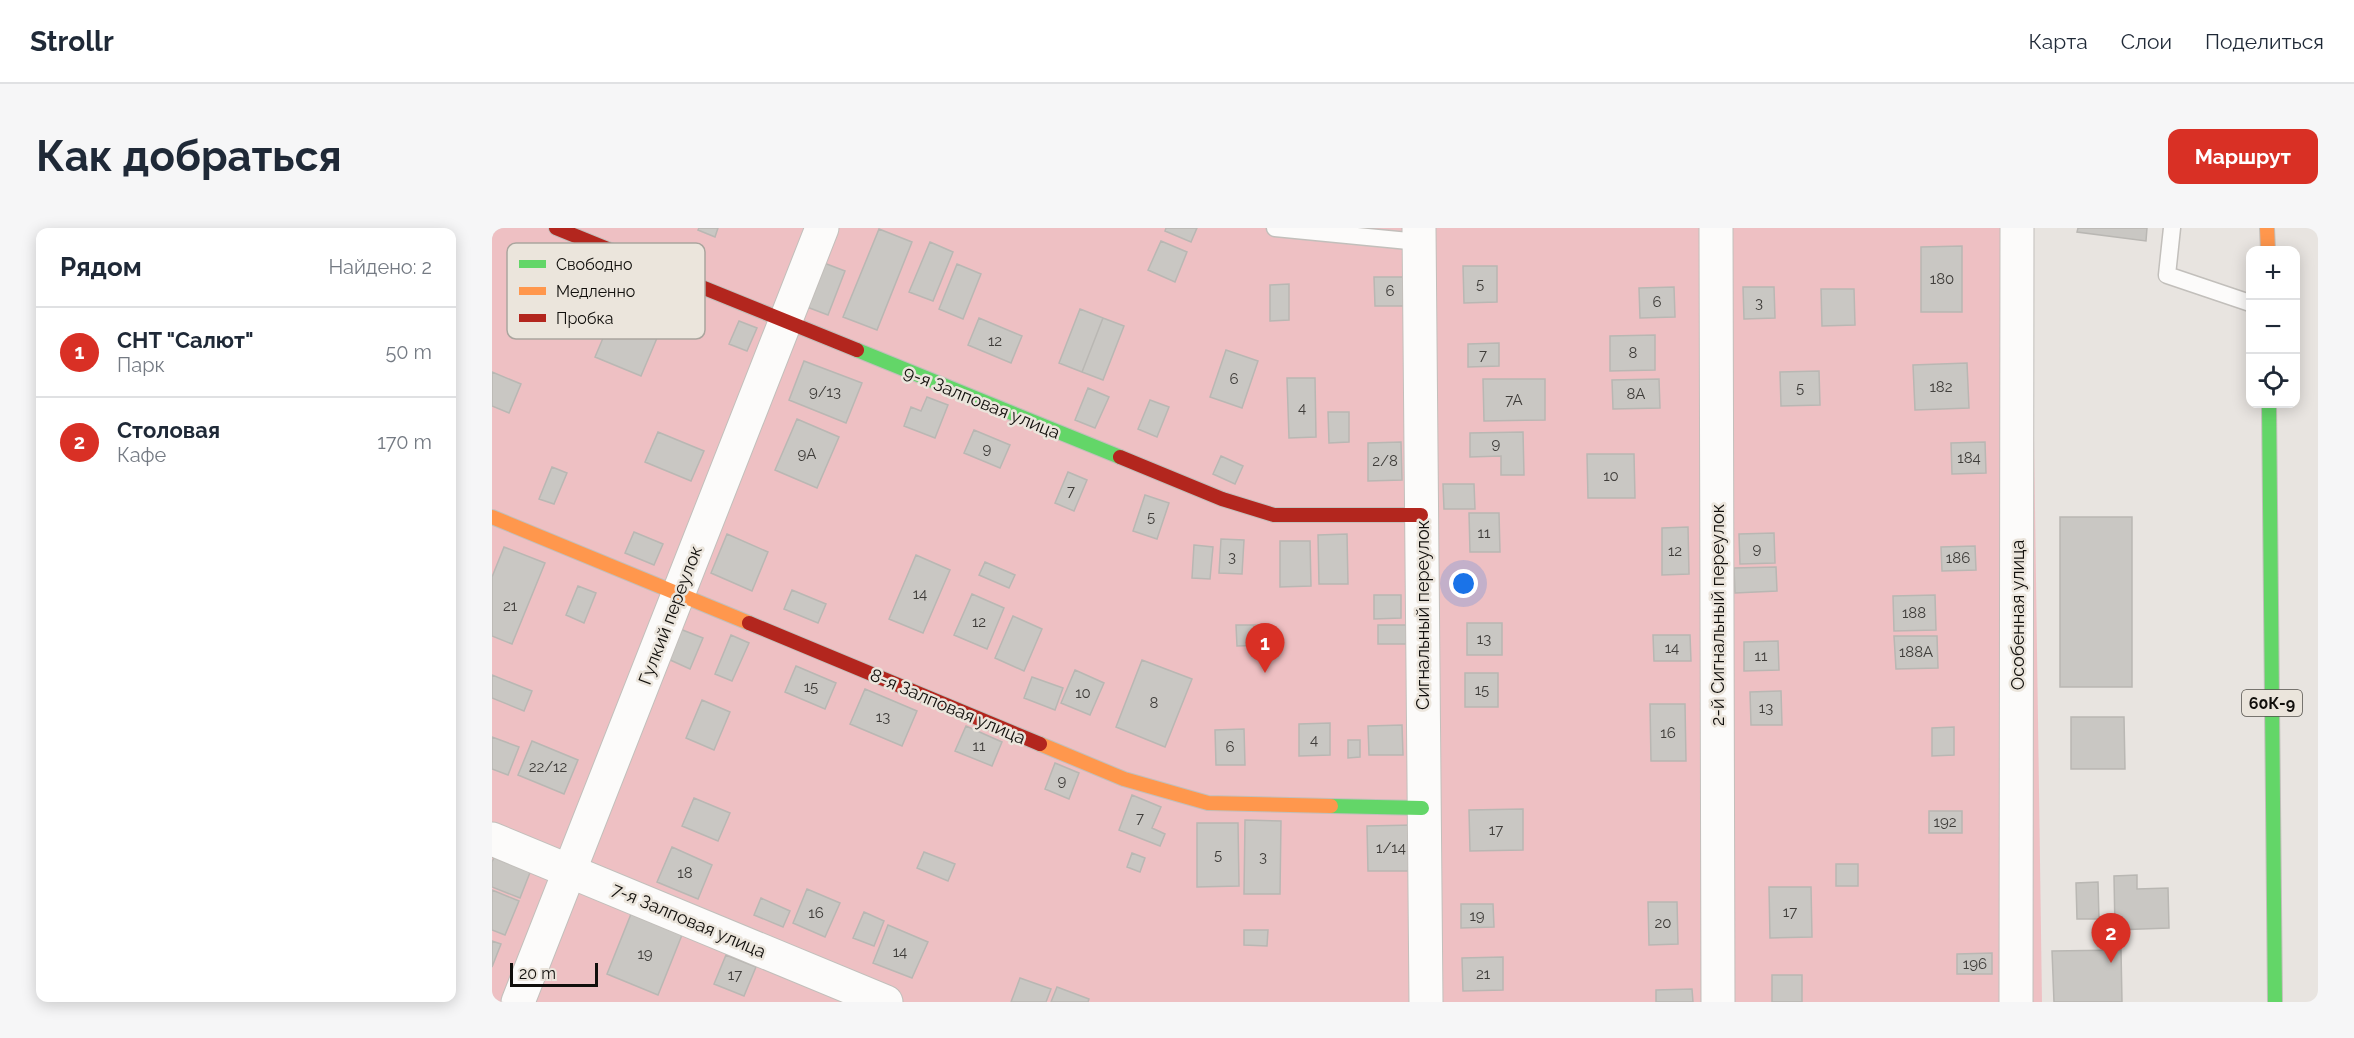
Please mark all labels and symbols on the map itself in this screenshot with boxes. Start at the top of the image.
legend [507,243,705,339]
text: Свободно [556,255,632,274]
house number: 180 [1930,270,1954,288]
house number: 5 [1476,275,1484,293]
text: Медленно [556,282,635,301]
house number: 6 [1385,282,1395,300]
house number: 6 [1652,293,1662,311]
house number: 3 [1755,294,1763,312]
text: Пробка [556,309,614,328]
house number: 12 [988,332,1002,350]
house number: 8 [1629,344,1638,362]
house number: 7 [1479,346,1487,364]
street label: 9-я Залповая улица [901,361,1063,443]
house number: 6 [1229,370,1239,388]
house number: 182 [1929,378,1953,396]
house number: 5 [1796,379,1804,397]
house number: 9/13 [809,383,841,401]
house number: 8А [1627,385,1645,403]
house number: 7А [1505,391,1523,409]
house number: 4 [1298,399,1306,417]
house number: 9 [1492,435,1501,453]
house number: 9 [983,440,992,458]
house number: 9А [798,445,816,463]
house number: 184 [1957,449,1981,467]
house number: 2/8 [1372,452,1398,470]
house number: 10 [1603,467,1619,485]
house number: 7 [1067,482,1075,500]
street label: 2-й Сигнальный переулок [1707,504,1728,726]
house number: 5 [1147,508,1155,526]
street label: Сигнальный переулок [1412,520,1433,710]
house number: 11 [1478,524,1491,542]
house number: 9 [1753,540,1762,558]
street label: Особенная улица [2007,540,2028,690]
house number: 12 [1668,542,1682,560]
street label: Гулкий переулок [634,543,706,687]
house number: 3 [1228,548,1236,566]
house number: 186 [1946,549,1970,567]
your location [1449,569,1478,598]
house number: 14 [913,585,927,603]
house number: 21 [503,597,518,615]
house number: 188 [1902,604,1926,622]
house number: 12 [972,613,986,631]
pin: 1 [1246,624,1284,673]
house number: 13 [1477,630,1491,648]
house number: 14 [1665,639,1679,657]
house number: 188А [1899,643,1933,661]
house number: 11 [1755,647,1768,665]
street label: 8-я Залповая улица [867,664,1029,748]
house number: 15 [804,678,818,696]
house number: 15 [1475,681,1489,699]
house number: 10 [1075,684,1091,702]
road number: 60К-9 [2242,690,2302,716]
house number: 8 [1150,694,1159,712]
house number: 13 [1759,699,1773,717]
house number: 13 [876,708,890,726]
house number: 16 [1660,724,1676,742]
house number: 4 [1310,731,1318,749]
house number: 11 [973,737,986,755]
house number: 6 [1225,738,1235,756]
house number: 22/12 [529,758,567,776]
house number: 9 [1058,772,1067,790]
house number: 7 [1136,809,1144,827]
house number: 192 [1933,813,1957,831]
house number: 17 [1489,821,1503,839]
house number: 1/14 [1376,839,1406,857]
house number: 5 [1214,846,1222,864]
house number: 3 [1259,848,1267,866]
house number: 18 [677,864,693,882]
street label: 7-я Залповая улица [609,878,769,962]
house number: 17 [1783,903,1797,921]
house number: 16 [808,904,824,922]
house number: 19 [1469,907,1485,925]
house number: 20 [1655,914,1672,932]
pin: 2 [2092,914,2130,963]
house number: 14 [893,943,907,961]
house number: 19 [637,945,653,963]
house number: 196 [1963,955,1987,973]
scale bar [510,960,598,988]
house number: 21 [1476,965,1491,983]
house number: 17 [728,966,742,984]

